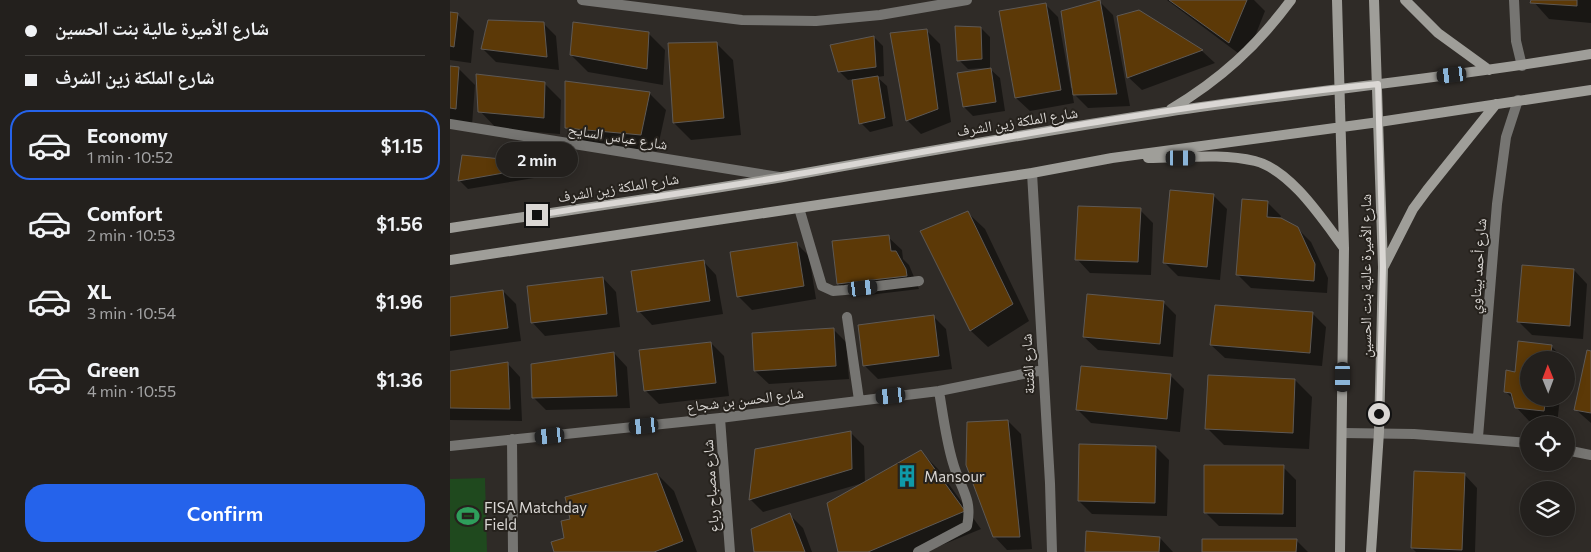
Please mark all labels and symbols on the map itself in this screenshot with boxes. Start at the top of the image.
car [1436,66,1467,84]
street label: شارع الملكة زين الشرف [955,103,1079,141]
street label: شارع عباس السايح [566,119,669,155]
callout: 2 min [496,142,578,178]
car [1166,151,1196,166]
street label: شارع الملكة زين الشرف [556,169,680,207]
street label: شارع الأميرة عالية بنت الحسين [1356,194,1376,358]
route end [526,204,548,226]
street label: شارع أحمد بيتاوي [1465,218,1493,315]
car [847,279,878,297]
street label: شارع الفتنة [1016,333,1040,395]
north arrow [1520,351,1575,406]
car [1335,362,1350,392]
street label: شارع الحسن بن شجاع [685,383,805,417]
car [875,387,906,405]
route start [1368,403,1390,425]
car [628,417,659,435]
car [534,427,565,445]
street label: شارع مصباح رباع [698,439,724,533]
building icon: Mansour [894,463,920,489]
place label: Mansour [924,467,985,485]
place label: FISA Matchday Field [484,498,587,533]
sports icon: FISA Matchday Field [455,503,481,529]

